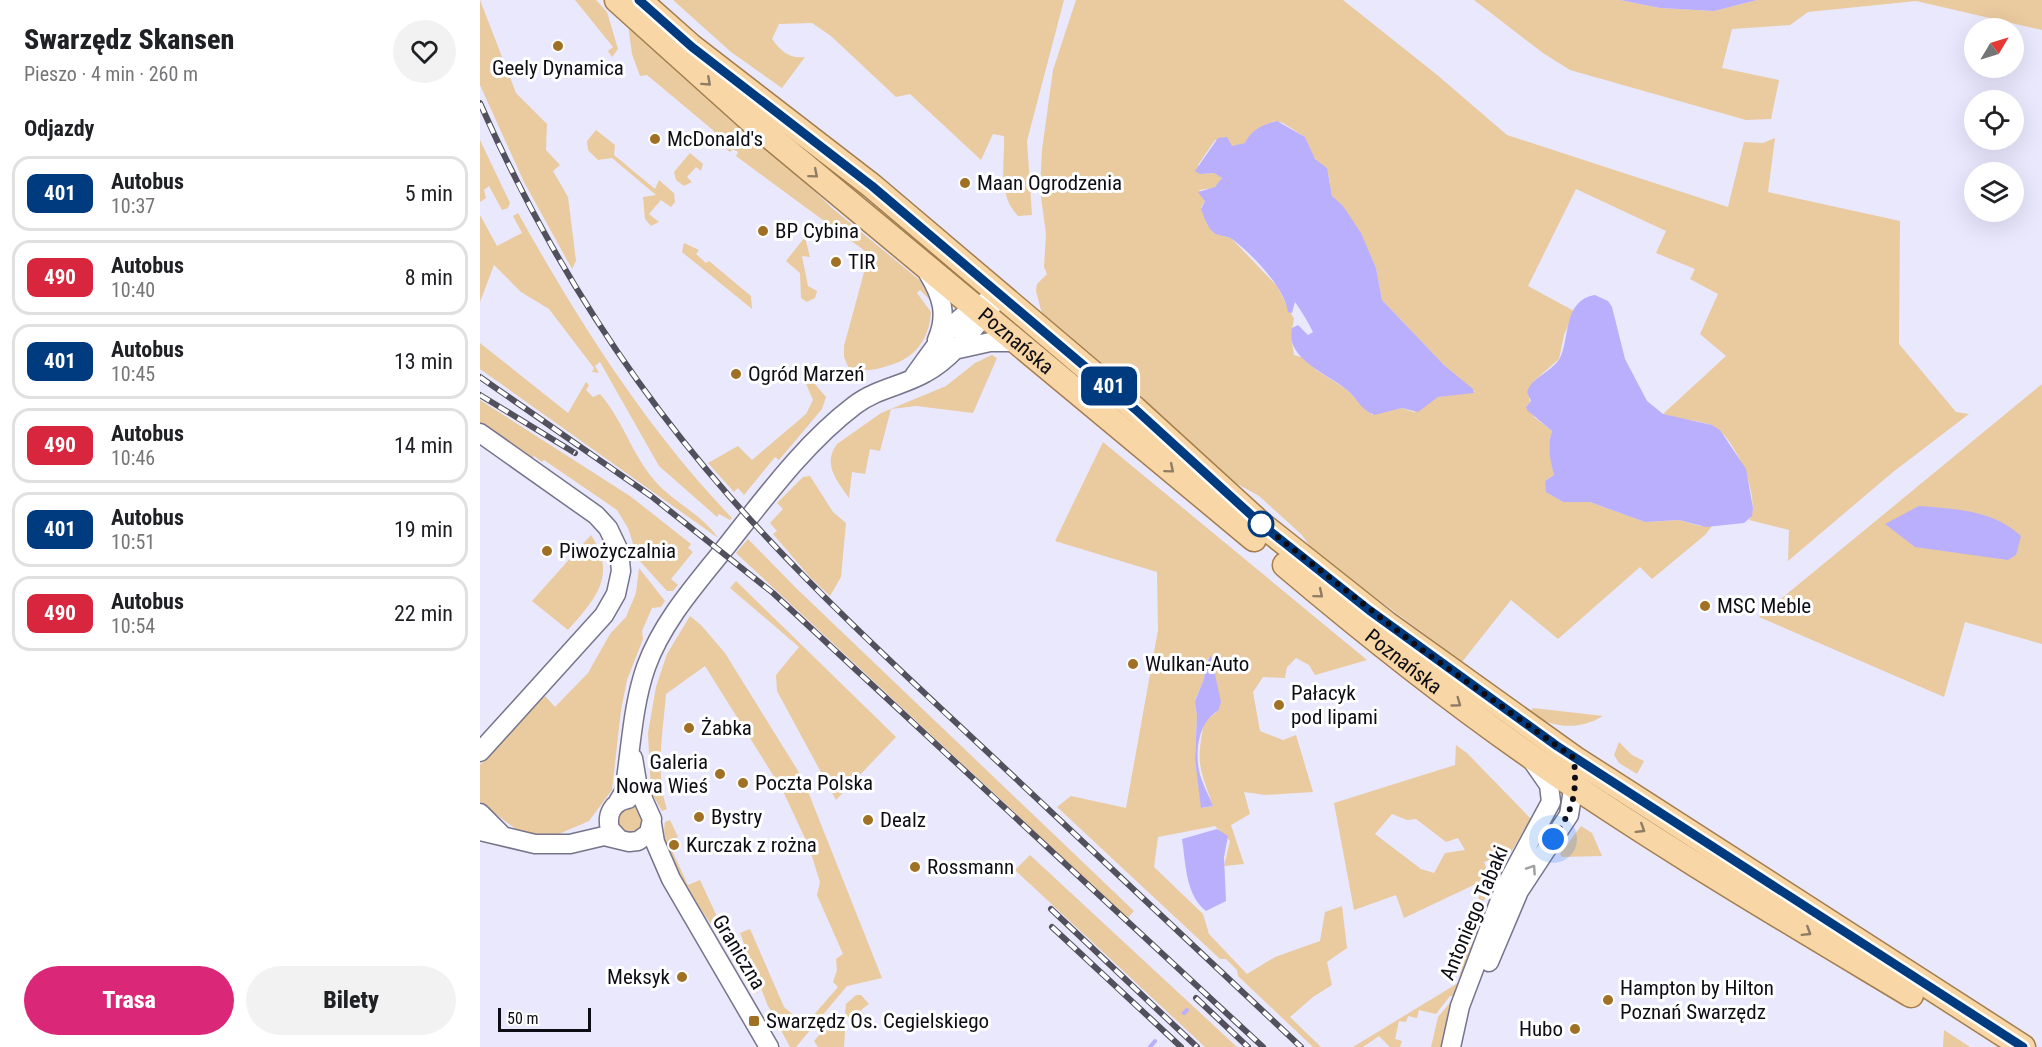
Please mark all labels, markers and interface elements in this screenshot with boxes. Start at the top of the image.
north arrow [1964,18,2024,78]
map controls [1964,18,2024,222]
button: heart [393,20,456,83]
text: Swarzędz Skansen [24,23,234,56]
marker: Geely Dynamica [551,39,565,53]
place label: Geely Dynamica [492,56,624,80]
text: Pieszo · 4 min · 260 m [24,62,198,86]
one-way arrow [700,75,711,86]
button: locate [1964,90,2024,150]
text: Odjazdy [24,116,94,141]
place label: McDonald's [667,127,763,151]
marker: McDonald's [648,132,662,146]
button: layers [1964,162,2024,222]
one-way arrow [807,167,818,178]
text: Autobus [111,169,184,194]
place label: Maan Ogrodzenia [977,171,1122,195]
marker: Maan Ogrodzenia [958,176,972,190]
text: 401 [44,181,76,205]
text: 5 min [405,181,453,206]
text: 10:37 [111,194,155,218]
place label: BP Cybina [775,219,859,243]
marker: BP Cybina [756,224,770,238]
place label: TIR [848,250,875,274]
text: Autobus [111,253,184,278]
marker: TIR [829,255,843,269]
text: 490 [44,265,76,289]
text: 8 min [405,265,453,290]
text: 10:40 [111,278,155,302]
street label: Poznańska [973,303,1058,379]
text: Autobus [111,337,184,362]
text: 401 [44,349,76,373]
text: 13 min [394,349,453,374]
text: 10:45 [111,362,155,386]
place label: Ogród Marzeń [748,362,864,386]
line badge: 401 [1074,366,1144,406]
marker: Ogród Marzeń [729,367,743,381]
text: 401 [1093,374,1125,398]
text: Autobus [111,421,184,446]
text: 490 [44,433,76,457]
text: 14 min [394,433,453,458]
text: 10:46 [111,446,155,470]
one-way arrow [1163,461,1174,472]
text: Autobus [111,505,184,530]
unlabelled marker [1248,511,1274,537]
text: 401 [44,517,76,541]
text: 19 min [394,517,453,542]
text: 10:51 [111,530,155,554]
place label: Piwożyczalnia [559,539,676,563]
marker: Piwożyczalnia [540,544,554,558]
one-way arrow [1312,587,1323,598]
text: Autobus [111,589,184,614]
place label: MSC Meble [1717,594,1811,618]
marker: MSC Meble [1698,599,1712,613]
text: 490 [44,601,76,625]
text: 22 min [394,601,453,626]
text: 10:54 [111,614,155,638]
street label: Poznańska [1360,624,1447,699]
place label: Wulkan-Auto [1145,652,1249,676]
marker: Wulkan-Auto [1126,657,1140,671]
place label: Pałacyk pod lipami [1291,681,1378,729]
one-way arrow [1450,696,1461,707]
marker: Pałacyk pod lipami [1272,698,1286,712]
place label: Żabka [701,716,752,740]
marker: Żabka [682,721,696,735]
place label: Galeria Nowa Wieś [616,750,708,798]
marker: Galeria Nowa Wieś [713,767,727,781]
place label: Poczta Polska [755,771,873,795]
marker: Poczta Polska [736,776,750,790]
place label: Bystry [711,805,763,829]
place label: Dealz [880,808,926,832]
marker: Bystry [692,810,706,824]
marker: Dealz [861,813,875,827]
one-way arrow [1635,821,1646,832]
your location [1538,824,1568,854]
place label: Kurczak z rożna [686,833,817,857]
marker: Kurczak z rożna [667,838,681,852]
street label: Antoniego Tabaki [1435,842,1513,984]
place label: Rossmann [927,855,1014,879]
marker: Rossmann [908,860,922,874]
one-way arrow [1525,865,1536,876]
street label: Graniczna [707,910,771,994]
one-way arrow [1801,924,1811,936]
place label: Meksyk [607,965,671,989]
button: Trasa [24,966,234,1035]
button: Bilety [246,966,456,1035]
marker: Meksyk [675,970,689,984]
place label: Hampton by Hilton Poznań Swarzędz [1620,976,1774,1024]
marker: Hampton by Hilton Poznań Swarzędz [1601,993,1615,1007]
scale bar [498,1005,591,1032]
text: 50 m [507,1009,539,1028]
place label: Swarzędz Os. Cegielskiego [766,1009,989,1033]
marker: Swarzędz Os. Cegielskiego [747,1014,761,1028]
place label: Hubo [1519,1017,1563,1041]
marker: Hubo [1568,1022,1582,1036]

